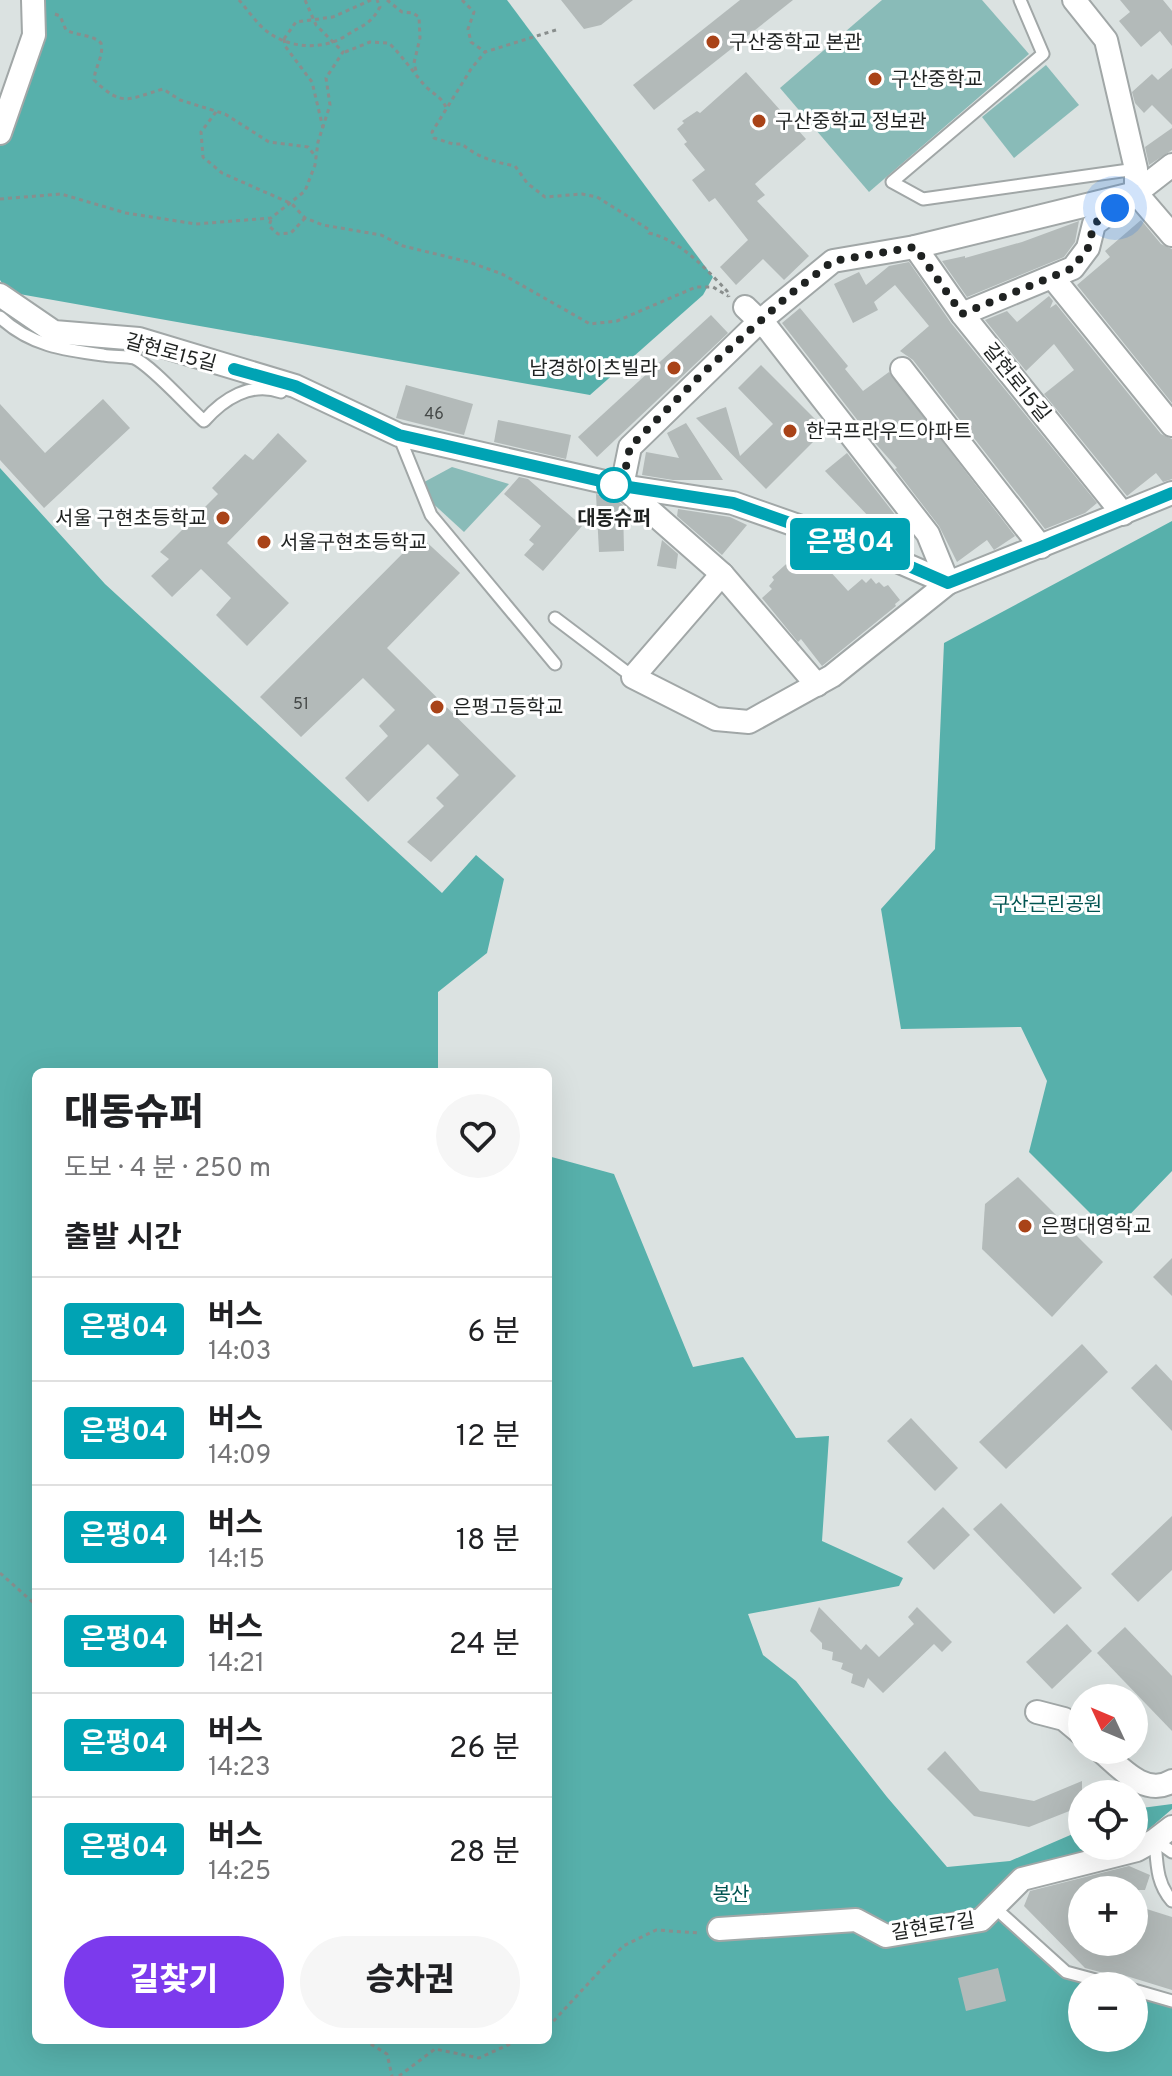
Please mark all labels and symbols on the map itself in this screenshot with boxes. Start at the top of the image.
place label: 구산중학교 본관 [729,31,863,57]
marker: 구산중학교 본관 [704,33,722,51]
place label: 구산중학교 [891,68,983,94]
marker: 구산중학교 [866,70,884,88]
place label: 구산중학교 정보관 [775,110,927,136]
marker: 구산중학교 정보관 [750,112,768,130]
your location [1095,188,1135,228]
street label: 갈현로15길 [122,329,219,379]
street label: 갈현로15길 [976,339,1055,428]
place label: 남경하이츠빌라 [529,357,658,383]
marker: 남경하이츠빌라 [665,359,683,377]
house number: 46 [424,405,444,425]
place label: 한국프라우드아파트 [806,420,972,446]
marker: 한국프라우드아파트 [781,422,799,440]
marker: 대동슈퍼 [597,468,631,502]
place label: 서울 구현초등학교 [55,507,207,533]
place label: 대동슈퍼 [577,507,651,533]
marker: 서울 구현초등학교 [214,509,232,527]
line badge: 은평04 [794,518,906,570]
place label: 서울구현초등학교 [280,531,427,557]
marker: 서울구현초등학교 [255,533,273,551]
house number: 51 [293,695,309,715]
place label: 은평고등학교 [453,696,563,722]
marker: 은평고등학교 [428,698,446,716]
park label: 구산근린공원 [992,893,1102,919]
place label: 은평대영학교 [1041,1215,1151,1241]
marker: 은평대영학교 [1016,1217,1034,1235]
north arrow [1068,1684,1148,1764]
park label: 봉산 [713,1883,749,1909]
street label: 갈현로7길 [890,1909,977,1947]

